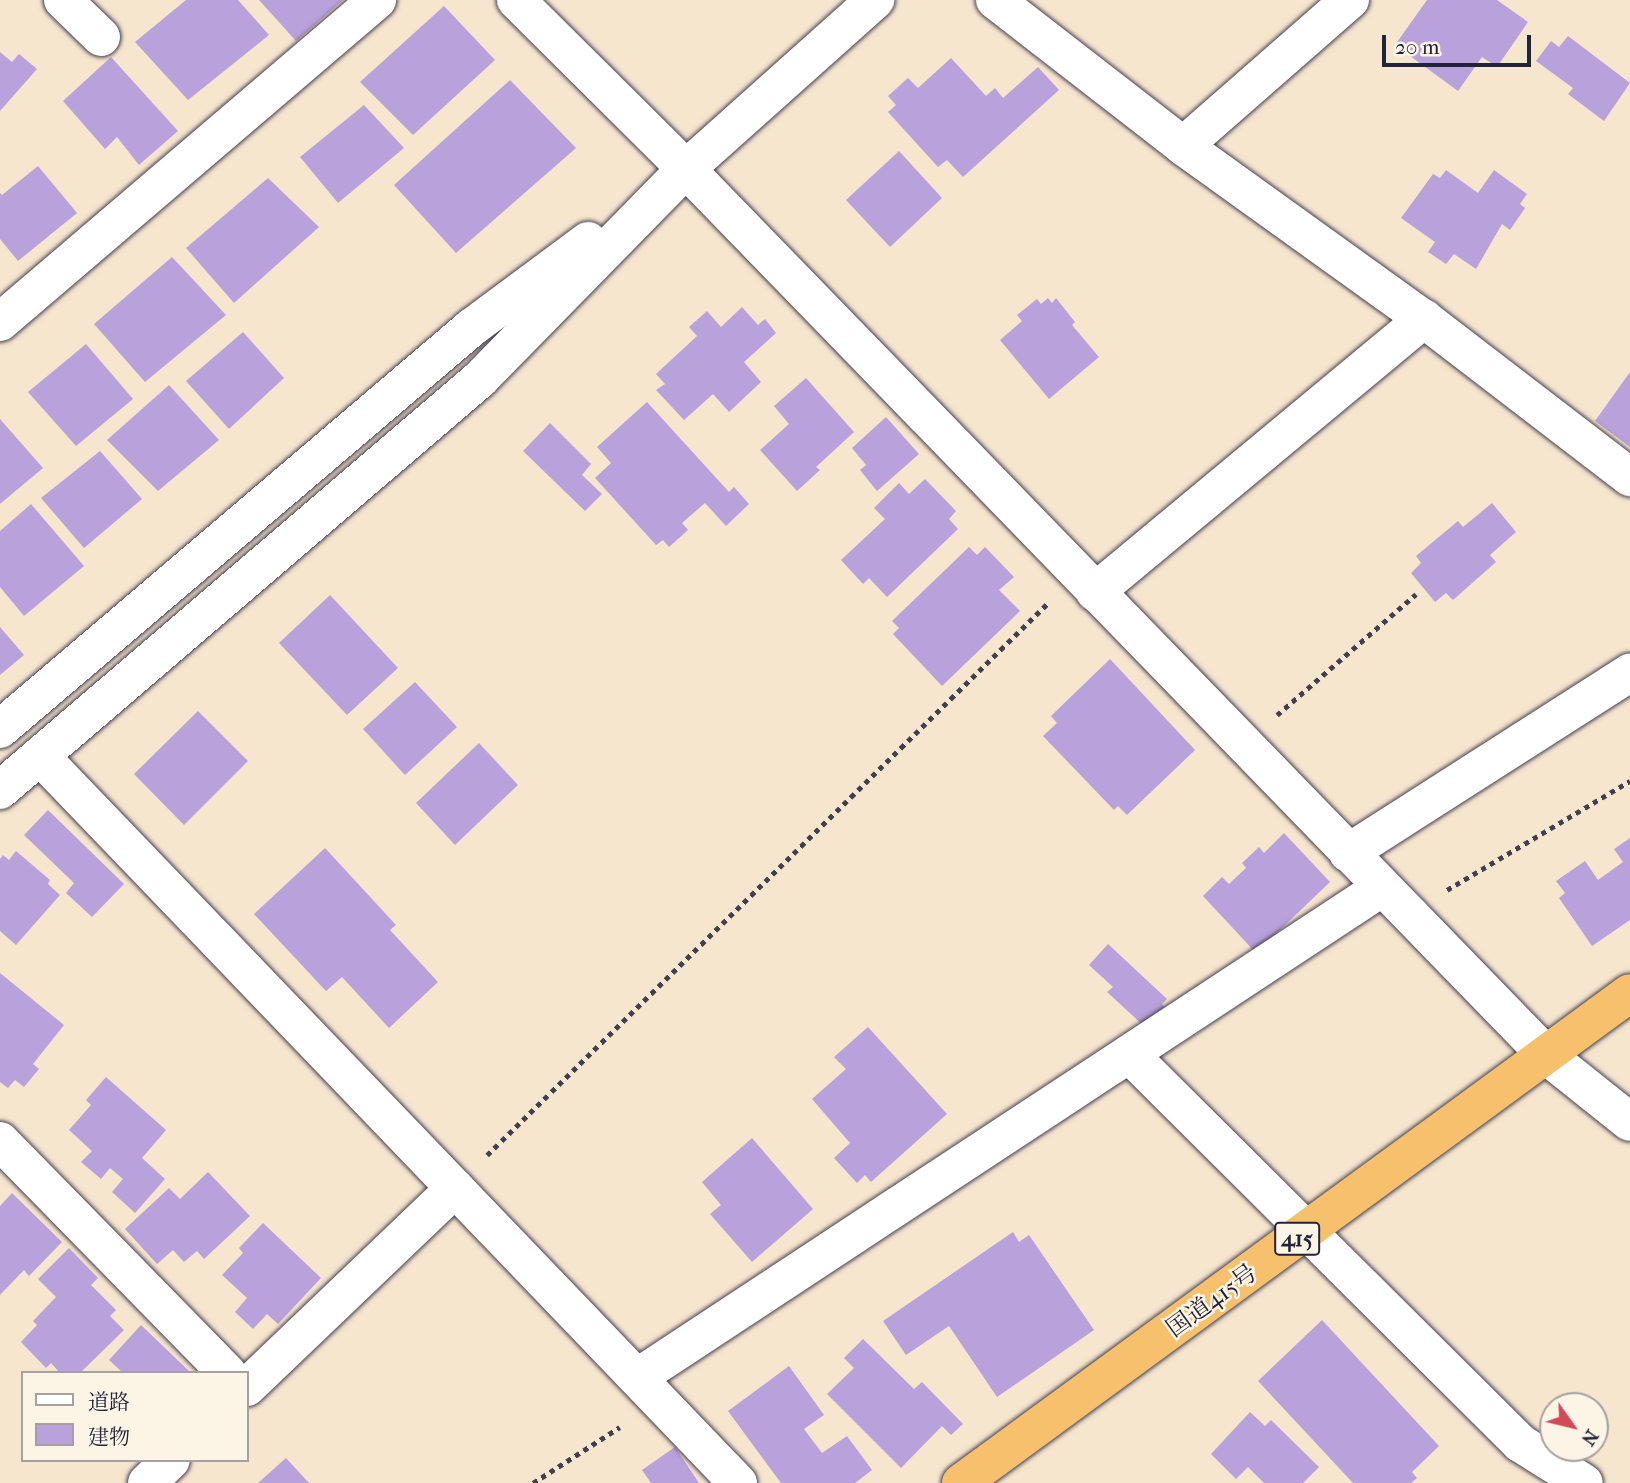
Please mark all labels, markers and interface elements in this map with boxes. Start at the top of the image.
scale bar [1385,21,1534,65]
text: 20 m [1395,35,1439,59]
road number: 415 [1272,1220,1322,1258]
street label: 国道415号 [1161,1258,1263,1344]
legend [21,1371,248,1462]
text: 道路 [88,1390,130,1414]
north arrow [1539,1392,1609,1462]
text: 建物 [88,1425,130,1449]
text: N [1577,1425,1603,1450]

